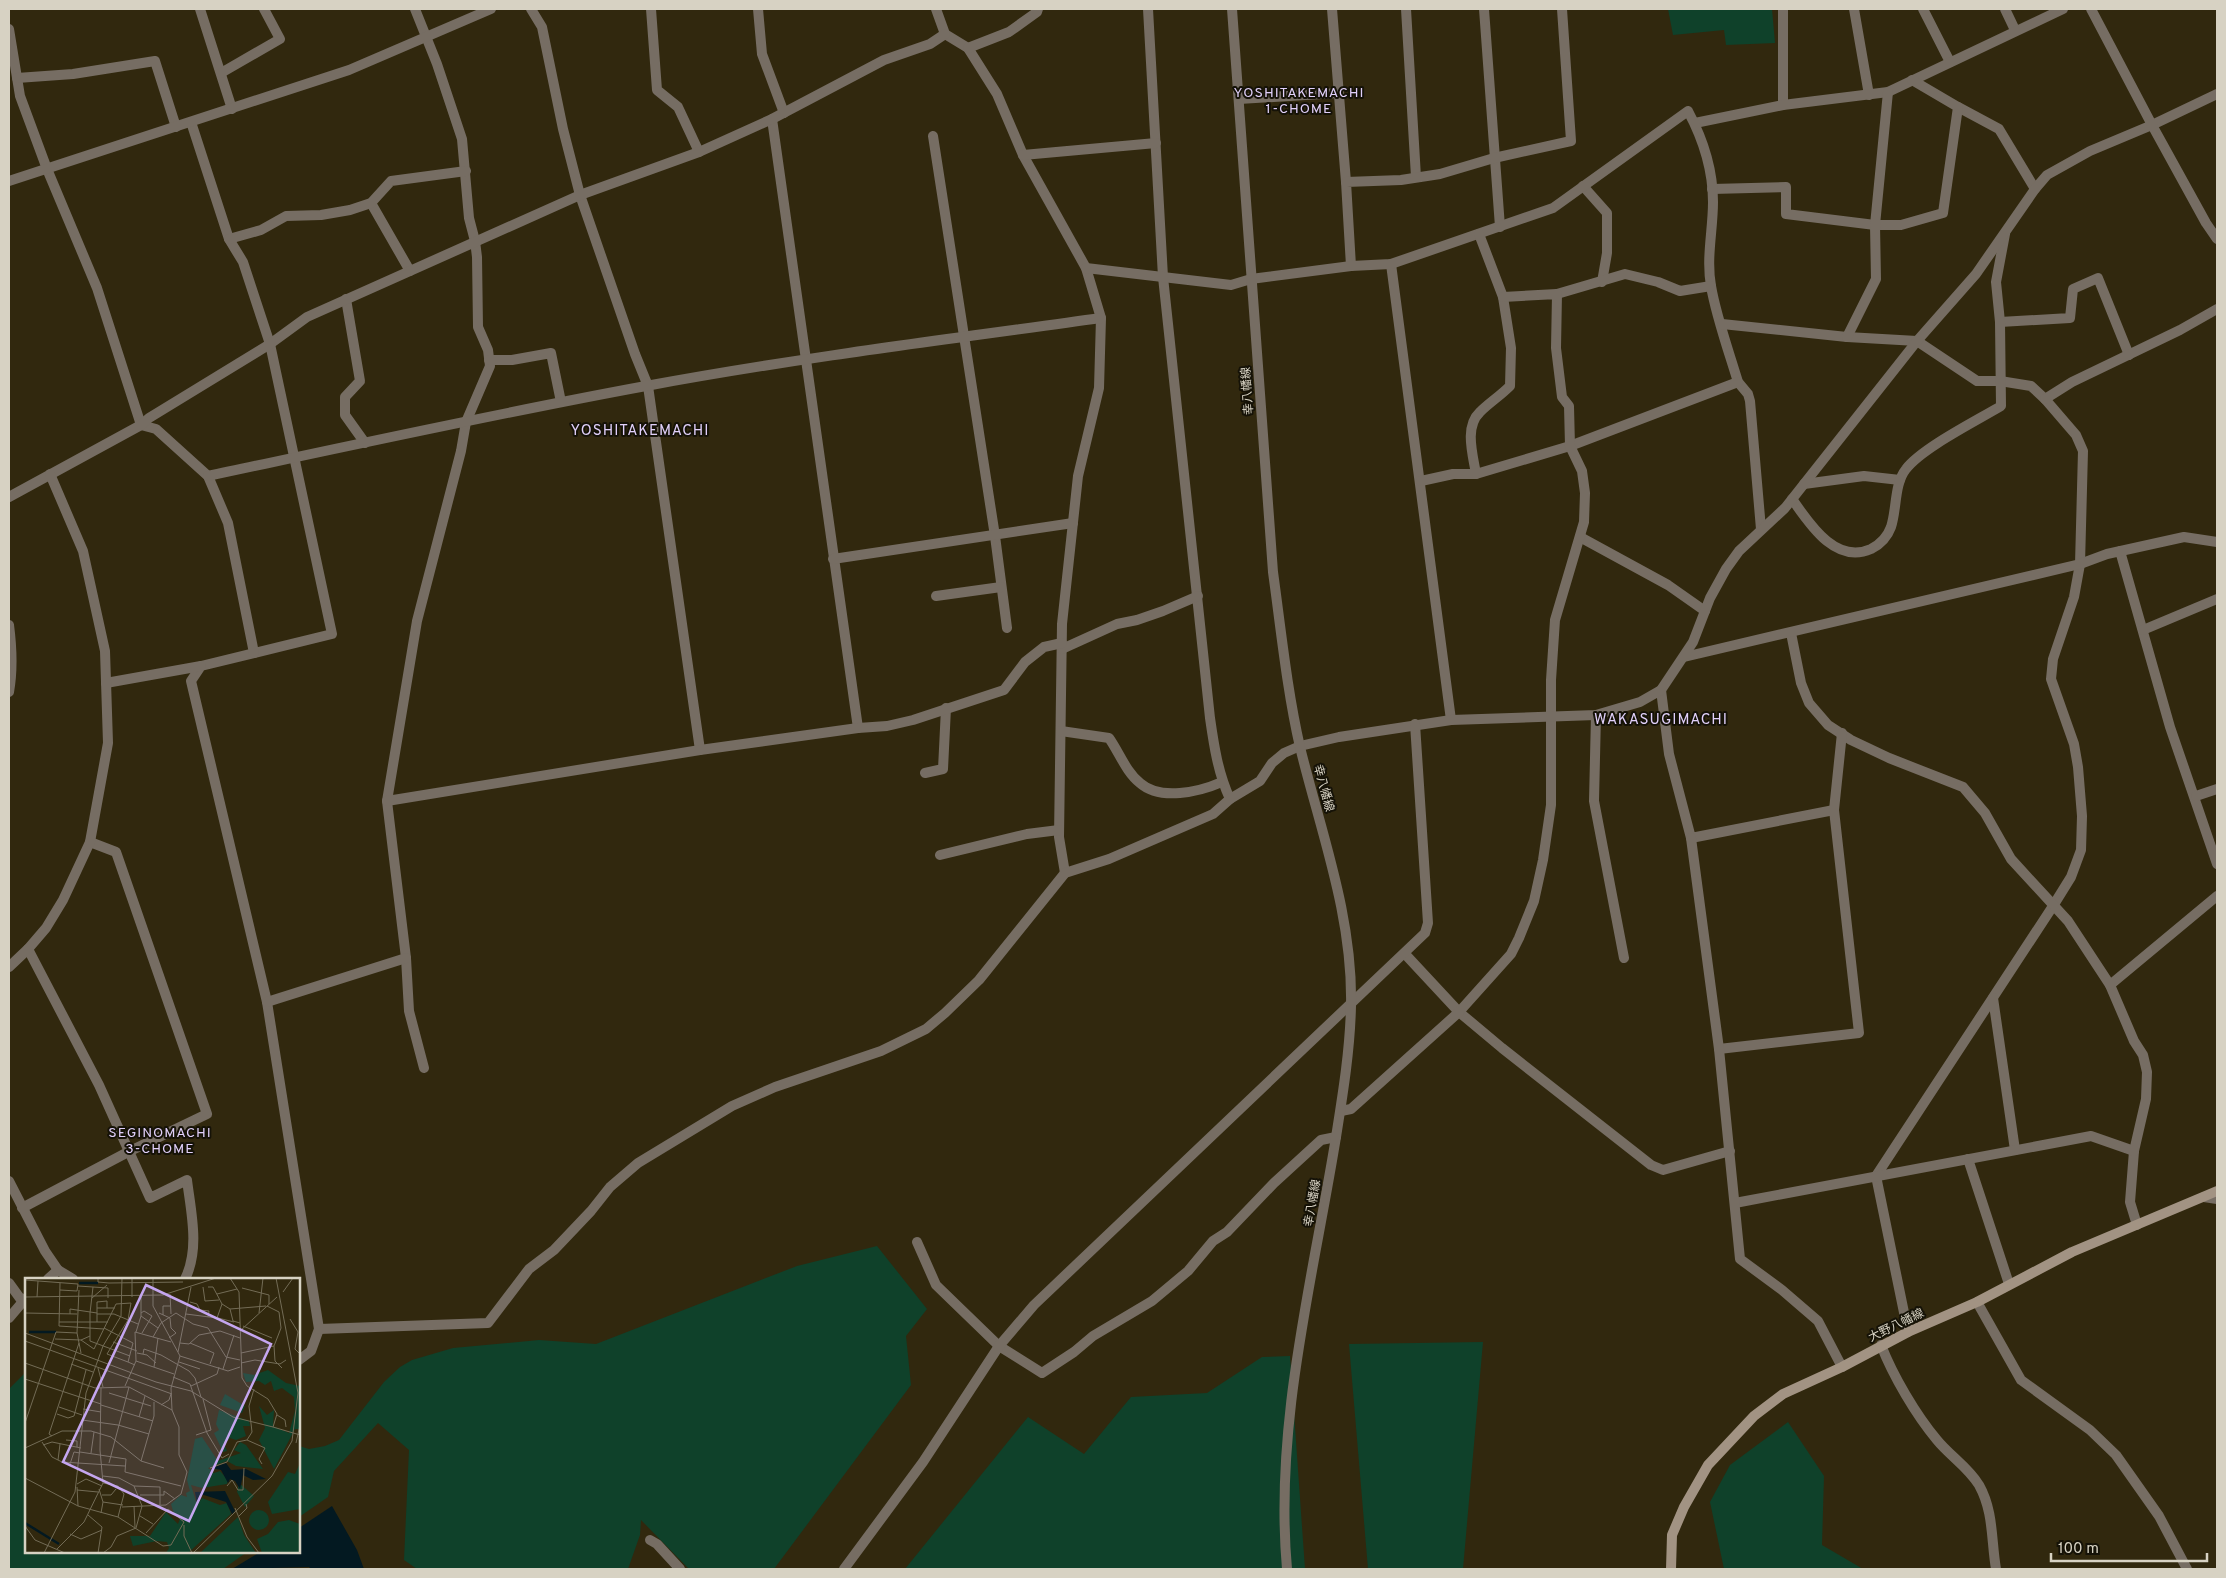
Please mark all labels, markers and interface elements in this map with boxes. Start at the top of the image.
district label: YOSHITAKEMACHI 1-CHOME [1234,85,1364,118]
street label: 幸八幡線 [1238,366,1258,415]
district label: YOSHITAKEMACHI [570,422,710,441]
district label: WAKASUGIMACHI [1594,711,1728,730]
street label: 幸八幡線 [1309,763,1337,814]
district label: SEGINOMACHI 3-CHOME [108,1125,212,1158]
street label: 幸八幡線 [1301,1178,1325,1228]
inset map [25,1278,300,1553]
street label: 大野八幡線 [1866,1306,1927,1346]
scale bar [2051,1530,2207,1562]
text: 100 m [2058,1540,2099,1559]

